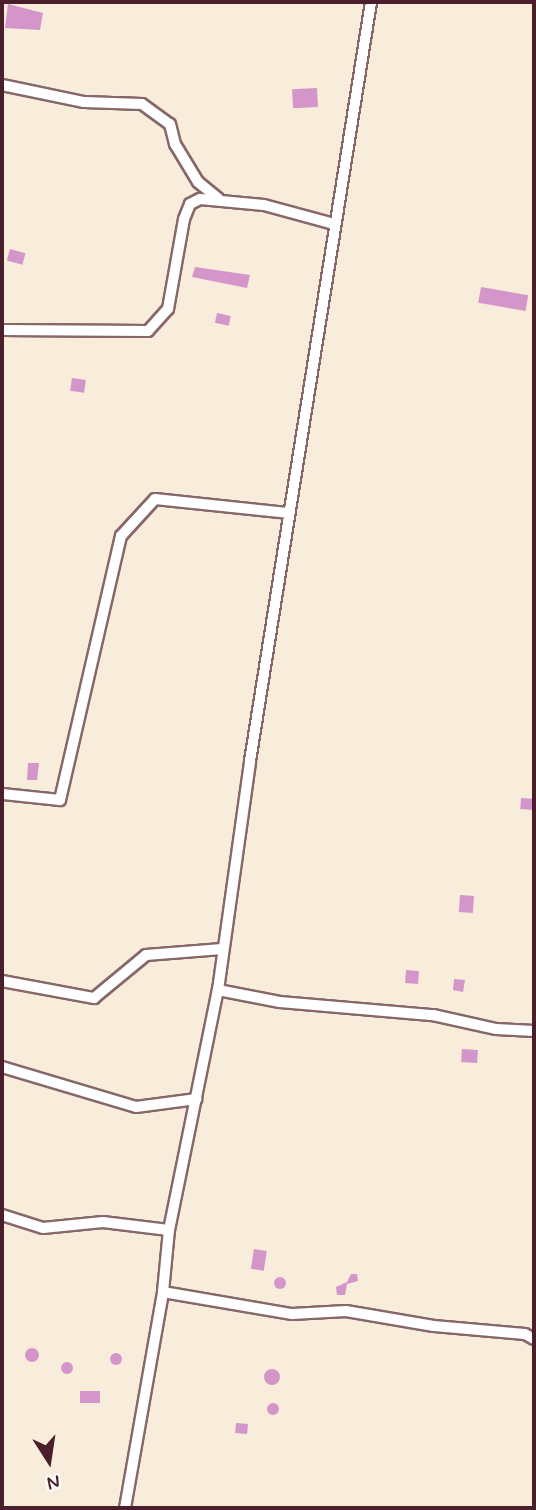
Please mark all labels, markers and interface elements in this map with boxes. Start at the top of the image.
north arrow [14,1426,84,1496]
text: N [45,1468,62,1496]

